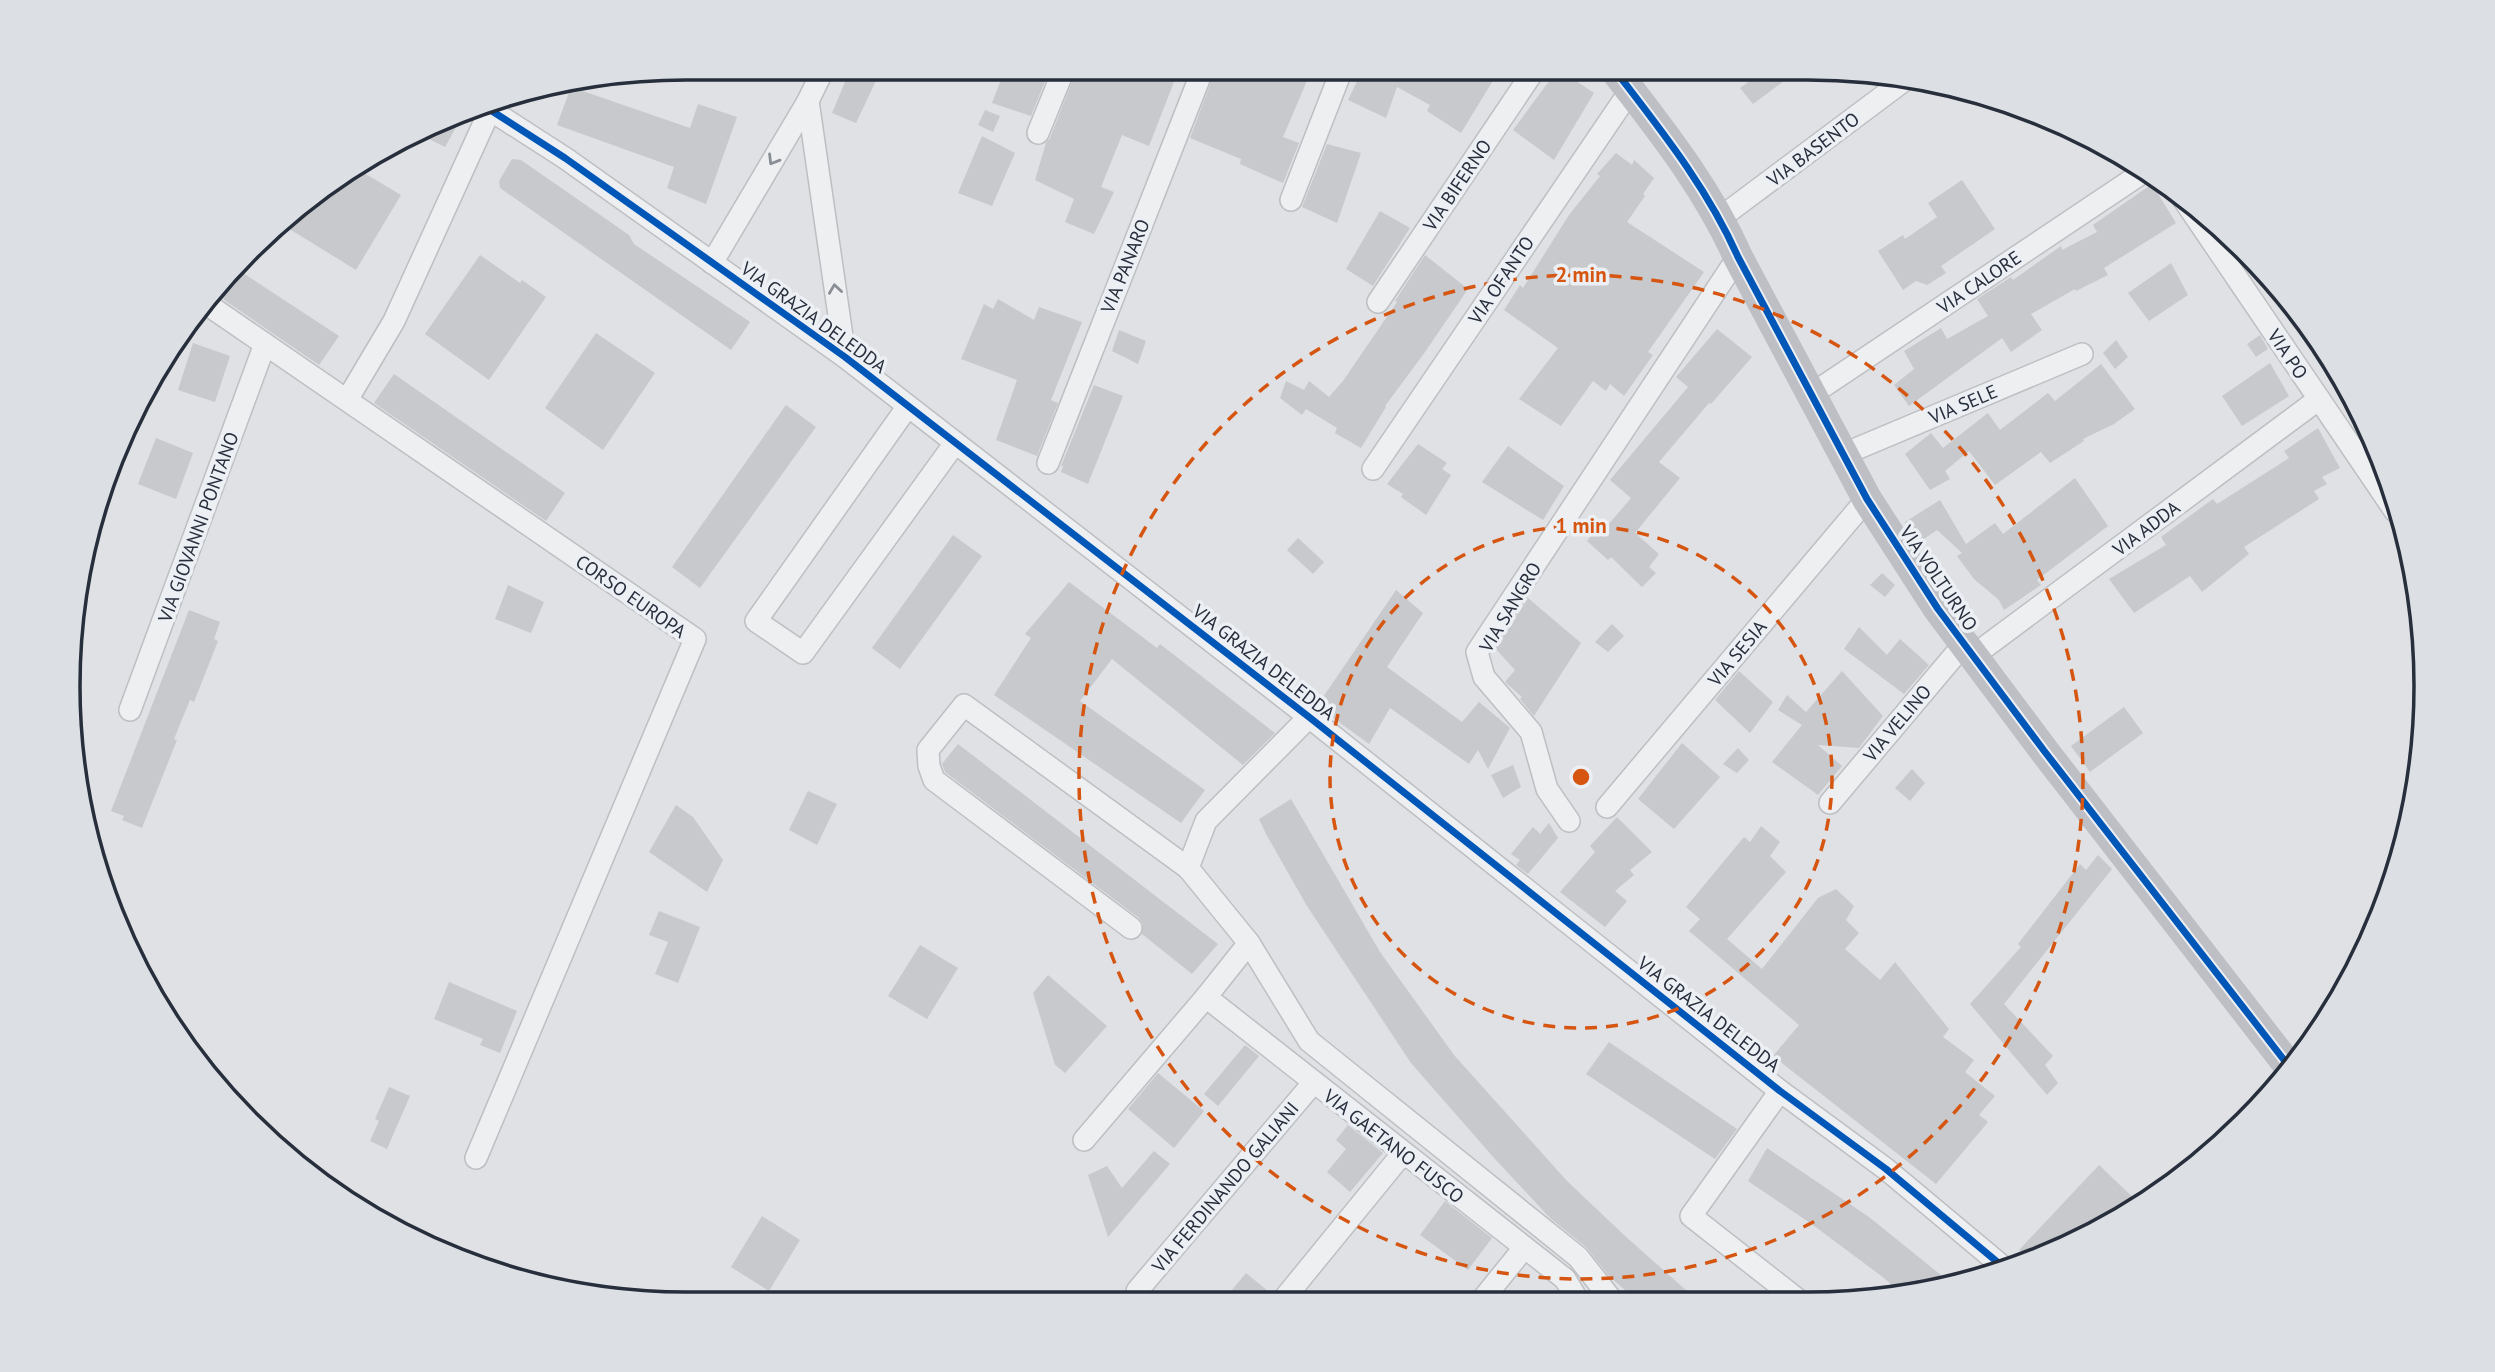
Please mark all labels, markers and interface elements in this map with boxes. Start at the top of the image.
street label: VIA BASENTO [1761,106,1864,192]
street label: VIA BIFERNO [1417,135,1496,236]
one-way arrow [769,152,782,165]
street label: VIA PANARO [1095,215,1155,318]
street label: VIA OFANTO [1462,231,1539,329]
street label: VIA CALORE [1932,245,2026,319]
street label: VIA GRAZIA DELEDDA [736,255,892,378]
text: 2 min [1555,261,1607,288]
one-way arrow [828,283,843,295]
street label: VIA PO [2262,324,2313,384]
street label: VIA SELE [1924,379,2001,430]
street label: VIA GIOVANNI PONTANO [152,429,244,626]
street label: VIA ADDA [2107,495,2184,562]
text: 1 min [1555,512,1607,539]
street label: VIA VOLTURNO [1894,520,1983,635]
street label: CORSO EUROPA [571,549,691,643]
street label: VIA SANGRO [1473,558,1546,657]
street label: VIA GRAZIA DELEDDA [1187,598,1340,725]
street label: VIA SESIA [1702,615,1772,692]
street label: VIA VELINO [1857,680,1936,767]
centre of rings [1569,765,1593,789]
street label: VIA GRAZIA DELEDDA [1632,950,1785,1077]
street label: VIA GAETANO FUSCO [1318,1083,1469,1208]
street label: VIA FERDINANDO GALIANI [1146,1097,1304,1278]

